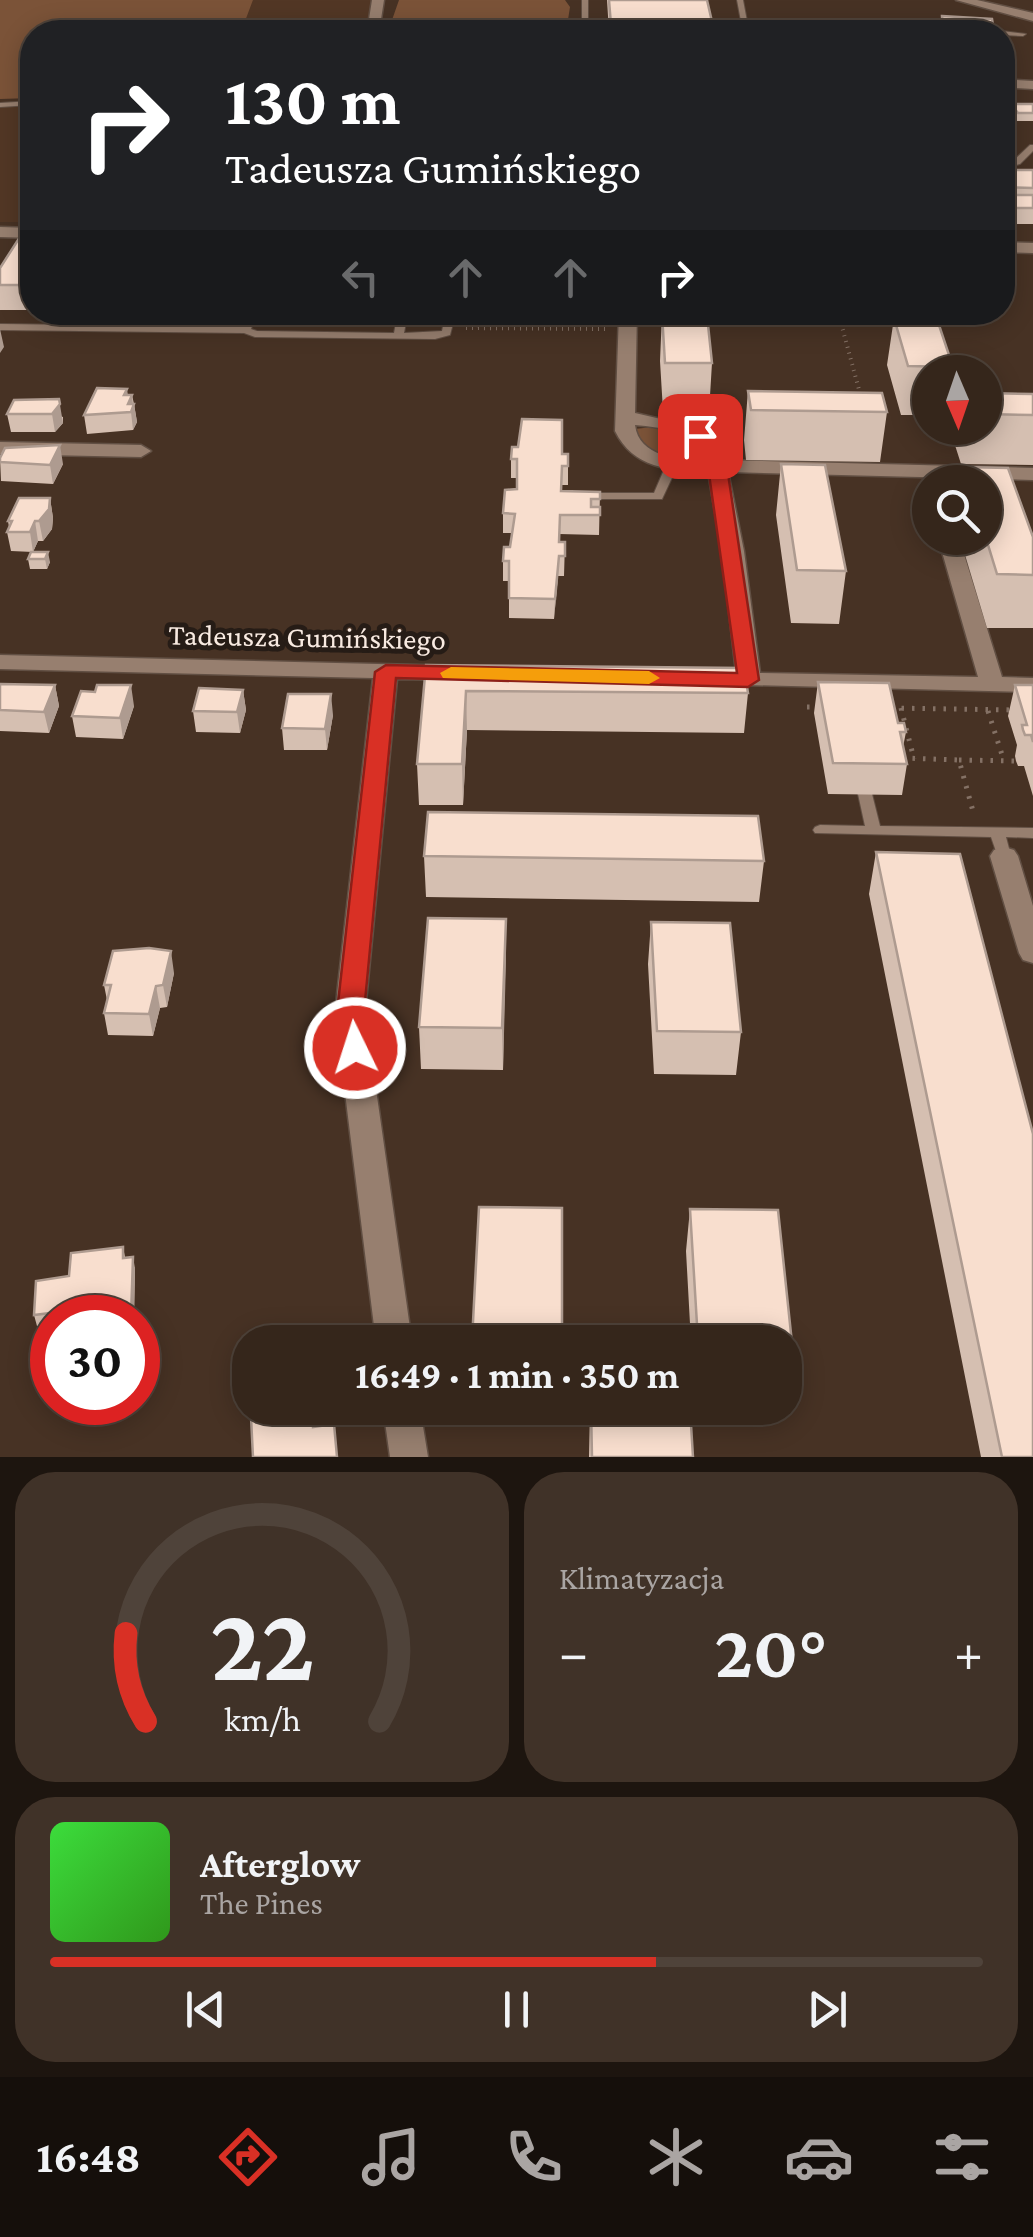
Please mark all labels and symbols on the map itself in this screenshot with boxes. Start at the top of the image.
north arrow [912,355,1002,445]
pin [658,394,743,479]
street label: Tadeusza Gumińskiego [168,618,446,656]
position arrow [303,996,407,1100]
speed limit sign: 30 [30,1295,160,1425]

